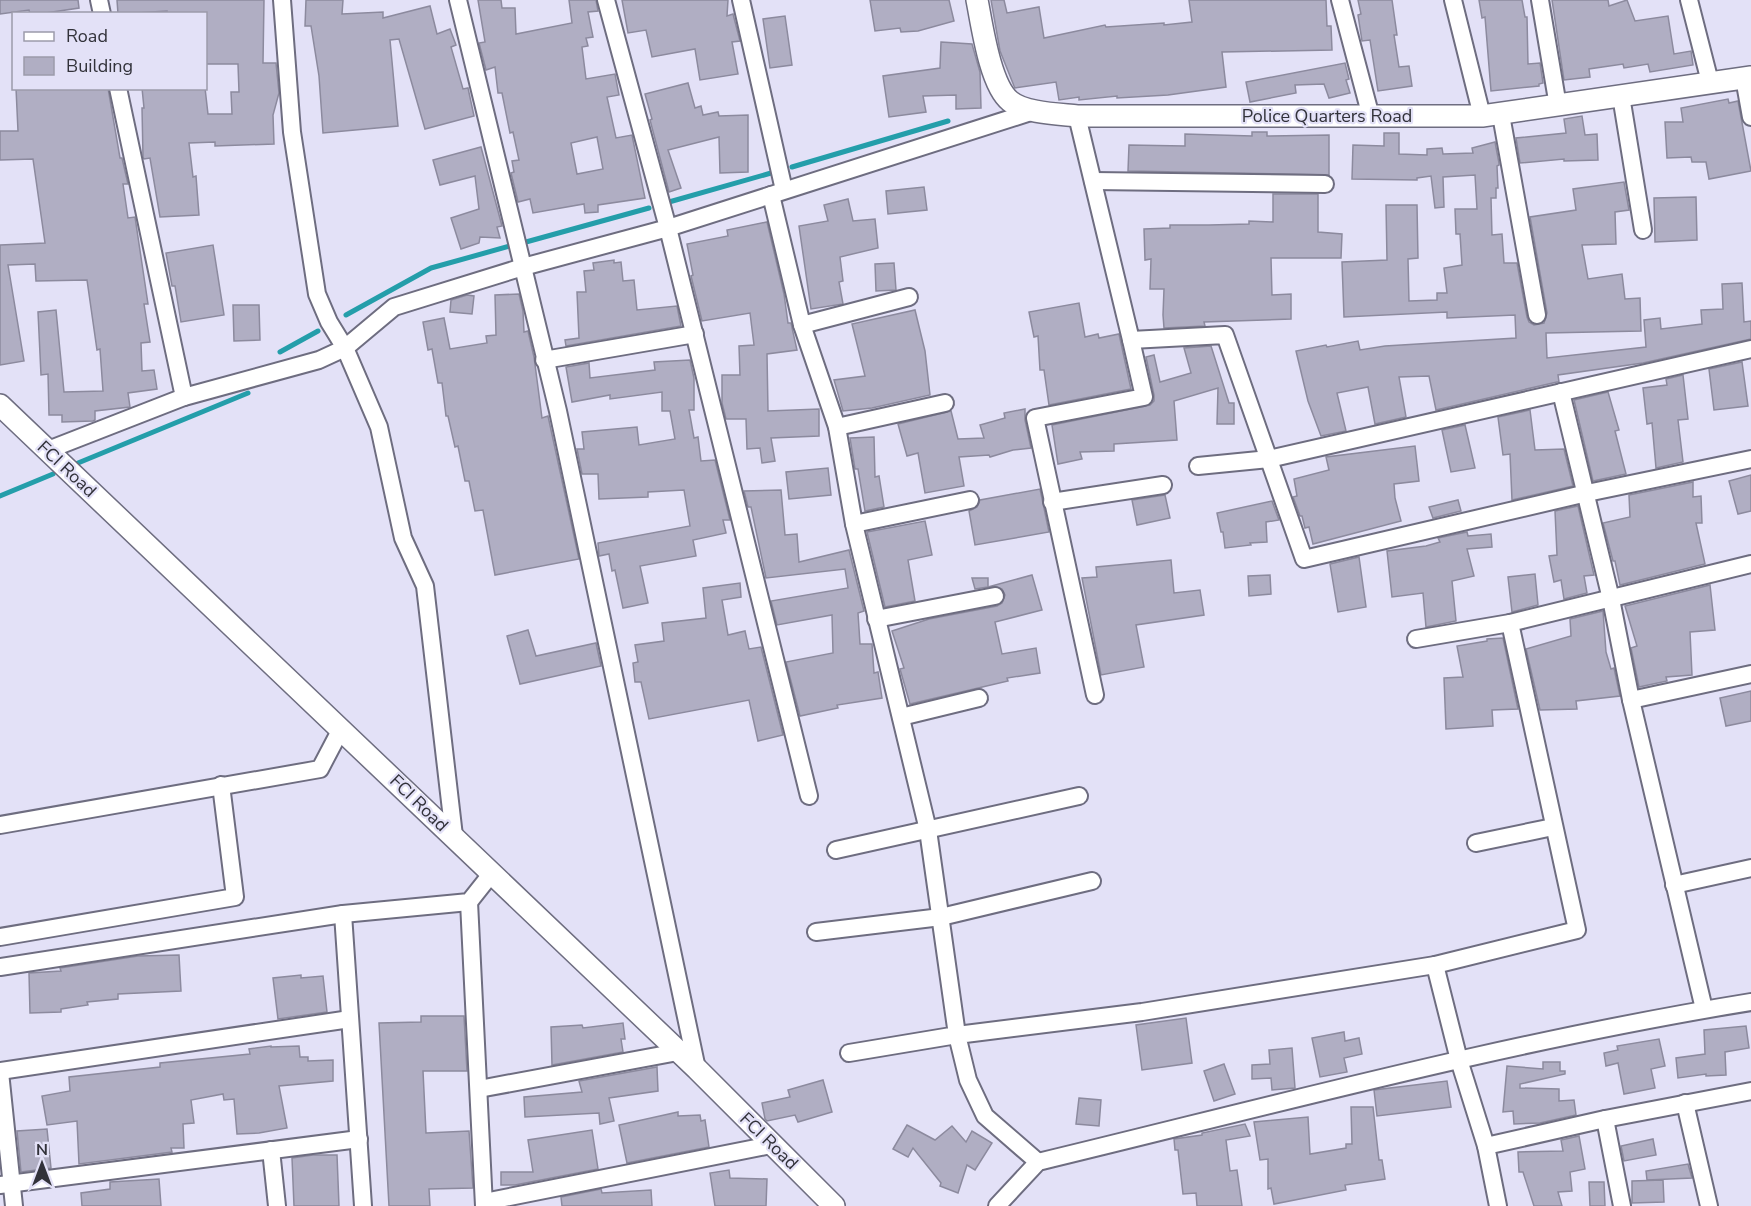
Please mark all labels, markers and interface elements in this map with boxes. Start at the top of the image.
legend [12,12,207,90]
text: Road [66,24,108,48]
text: Building [66,54,133,78]
street label: Police Quarters Road [1242,104,1412,128]
street label: FCI Road [32,435,102,503]
street label: FCI Road [384,769,454,837]
street label: FCI Road [734,1107,804,1175]
north arrow [12,1134,72,1194]
text: N [36,1139,48,1161]

